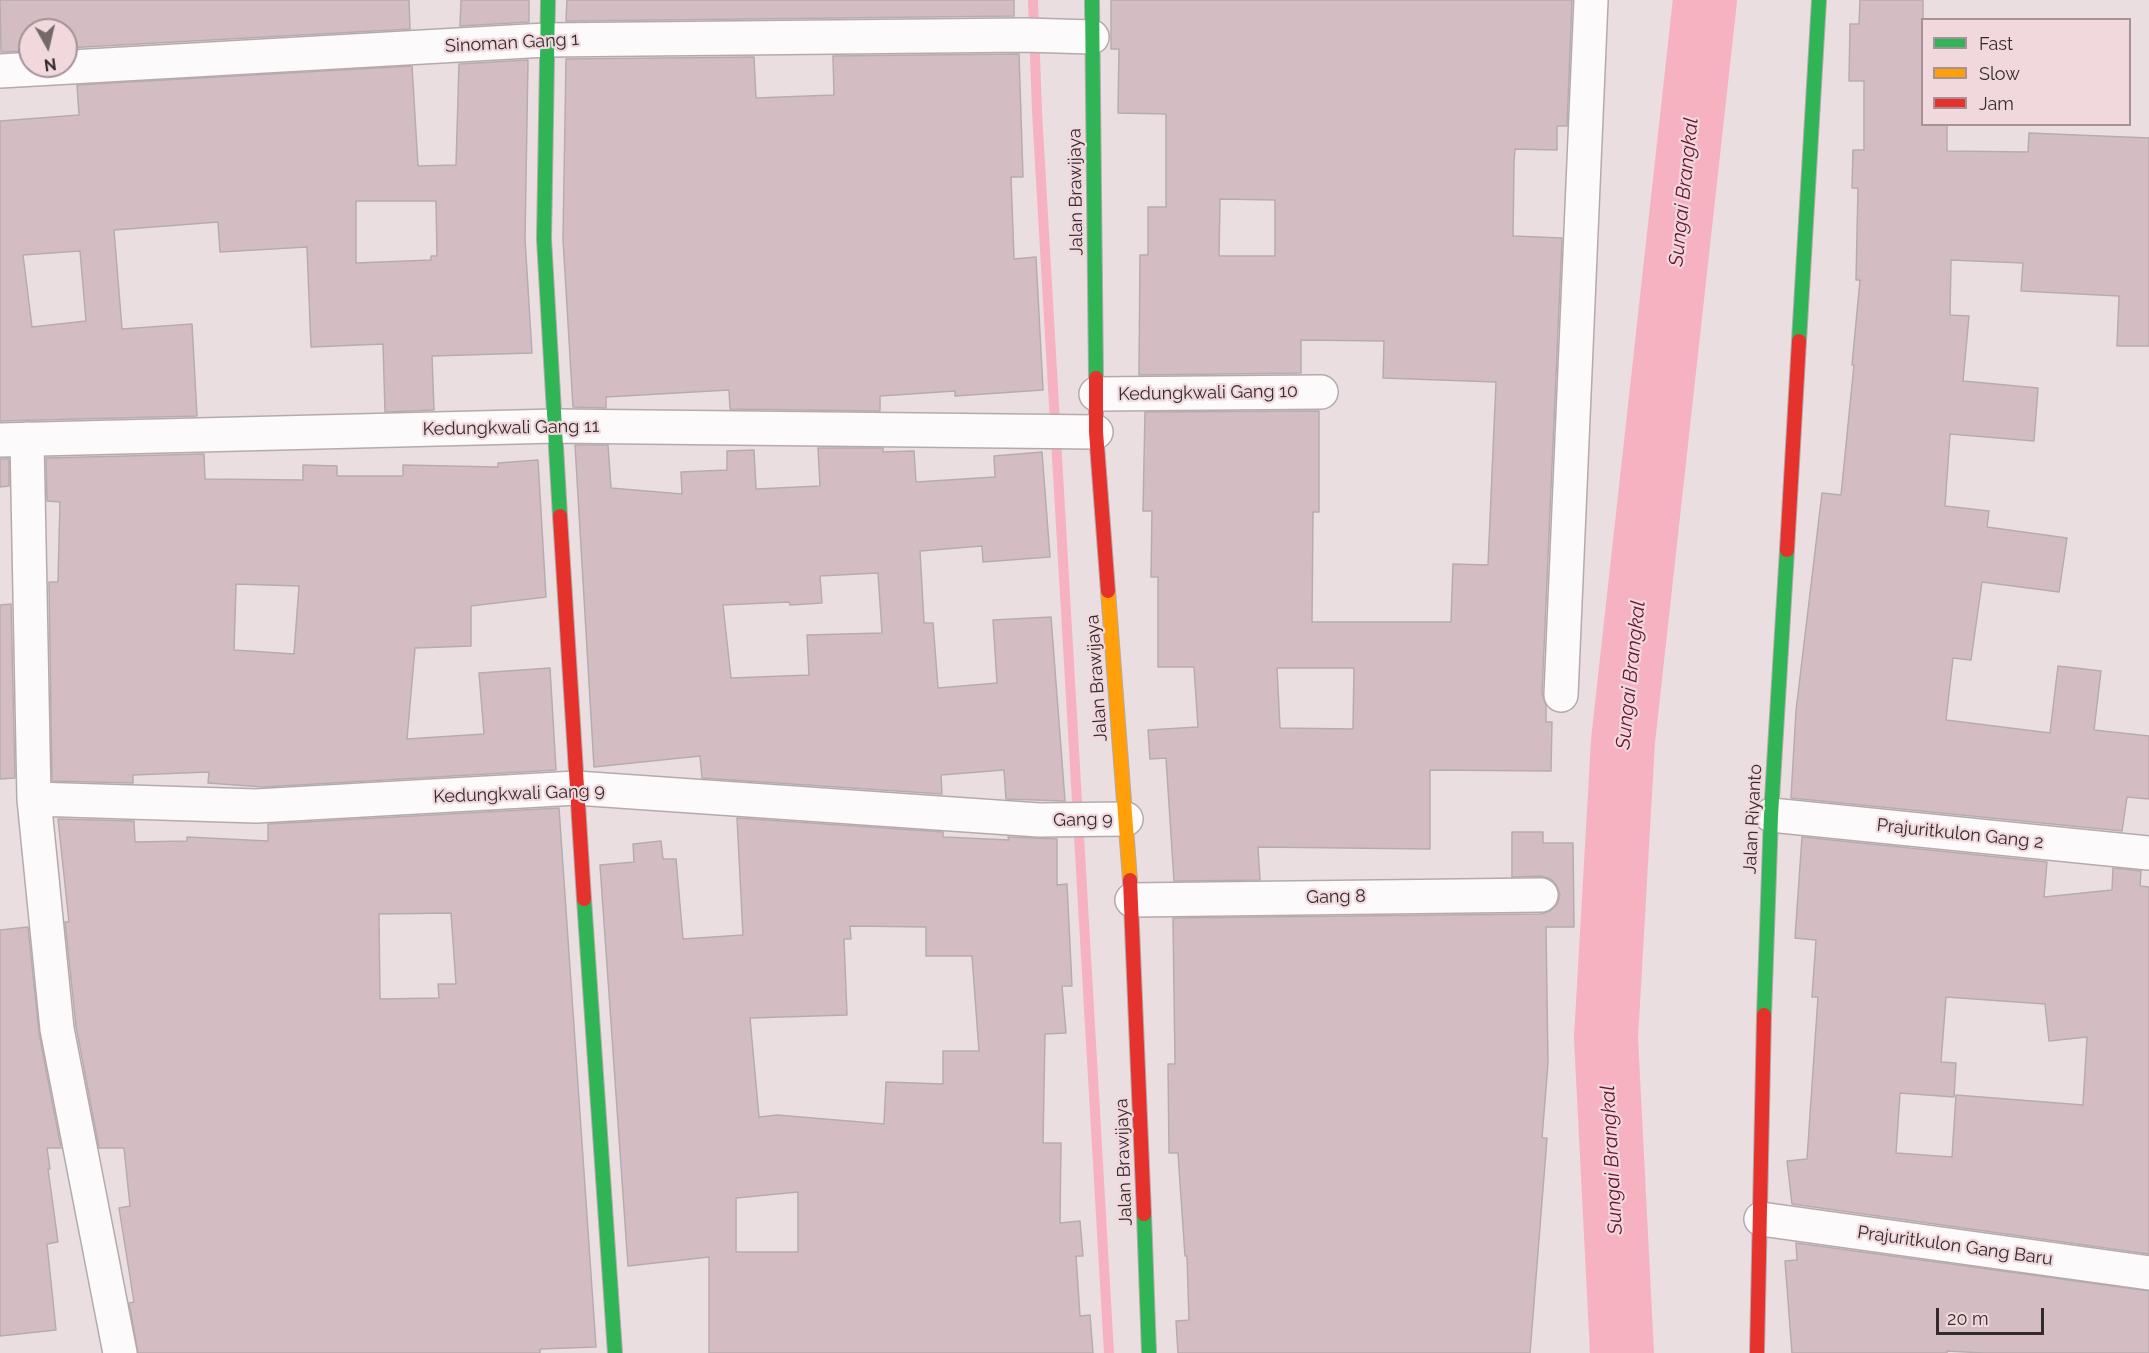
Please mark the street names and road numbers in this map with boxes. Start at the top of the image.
street label: Sinoman Gang 1 [444,29,580,57]
street label: Jalan Brawijaya [1064,128,1088,256]
street label: Kedungkwali Gang 10 [1118,381,1298,405]
street label: Kedungkwali Gang 11 [423,416,599,440]
street label: Jalan Brawijaya [1082,614,1112,742]
street label: Jalan Riyanto [1739,764,1767,874]
street label: Kedungkwali Gang 9 [433,780,605,808]
street label: Gang 9 [1053,809,1113,831]
street label: Prajuritkulon Gang 2 [1876,815,2044,853]
street label: Gang 8 [1306,886,1366,908]
street label: Jalan Brawijaya [1111,1098,1137,1226]
street label: Prajuritkulon Gang Baru [1856,1222,2054,1270]

